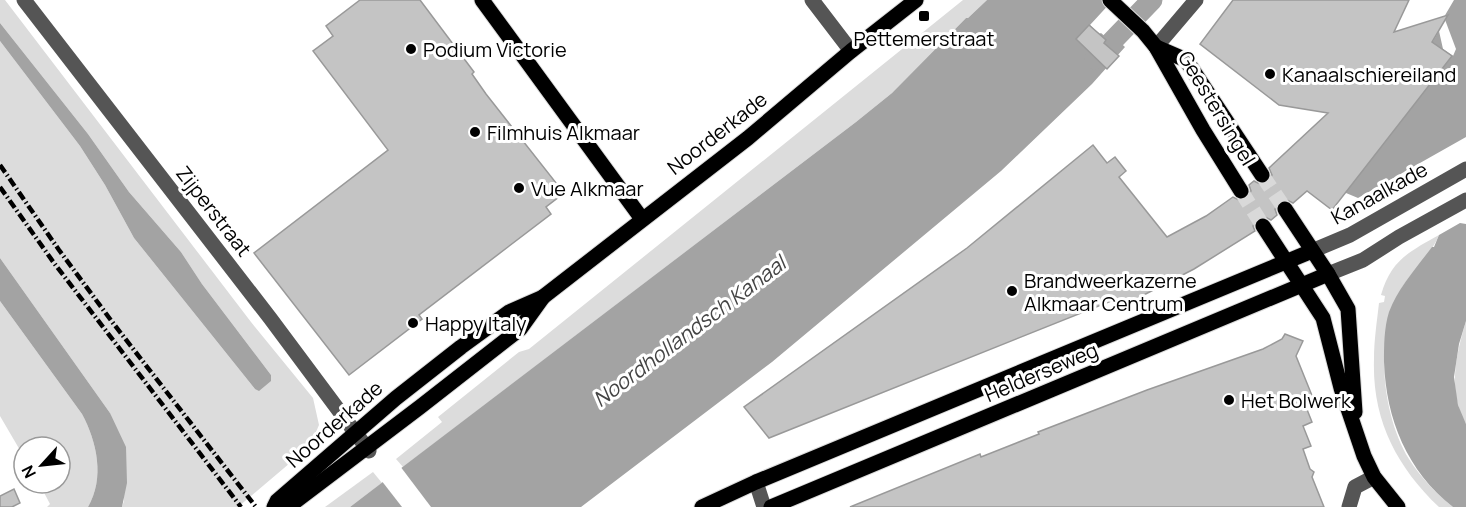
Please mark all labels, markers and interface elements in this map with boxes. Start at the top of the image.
marker: Pettemerstraat [917,9,931,23]
place label: Pettemerstraat [854,25,994,52]
place label: Podium Victorie [423,36,567,63]
marker: Podium Victorie [404,42,418,56]
street label: Geestersingel [1172,46,1262,170]
place label: Kanaalschiereiland [1282,61,1456,88]
marker: Kanaalschiereiland [1263,67,1277,81]
street label: Noorderkade [662,86,772,180]
place label: Filmhuis Alkmaar [487,119,640,146]
marker: Filmhuis Alkmaar [468,125,482,139]
street label: Kanaalkade [1326,155,1432,231]
street label: Zijperstraat [170,160,258,262]
place label: Vue Alkmaar [531,175,644,202]
marker: Vue Alkmaar [512,181,526,195]
water label: Noordhollandsch Kanaal [587,247,793,413]
place label: Brandweerkazerne Alkmaar Centrum [1024,267,1197,317]
marker: Brandweerkazerne Alkmaar Centrum [1005,284,1019,298]
place label: Happy Italy [425,310,527,337]
marker: Happy Italy [406,316,420,330]
street label: Helderseweg [980,336,1102,408]
street label: Noorderkade [280,375,388,473]
place label: Het Bolwerk [1241,387,1352,414]
marker: Het Bolwerk [1222,393,1236,407]
north arrow [12,435,72,495]
text: N [16,462,41,482]

